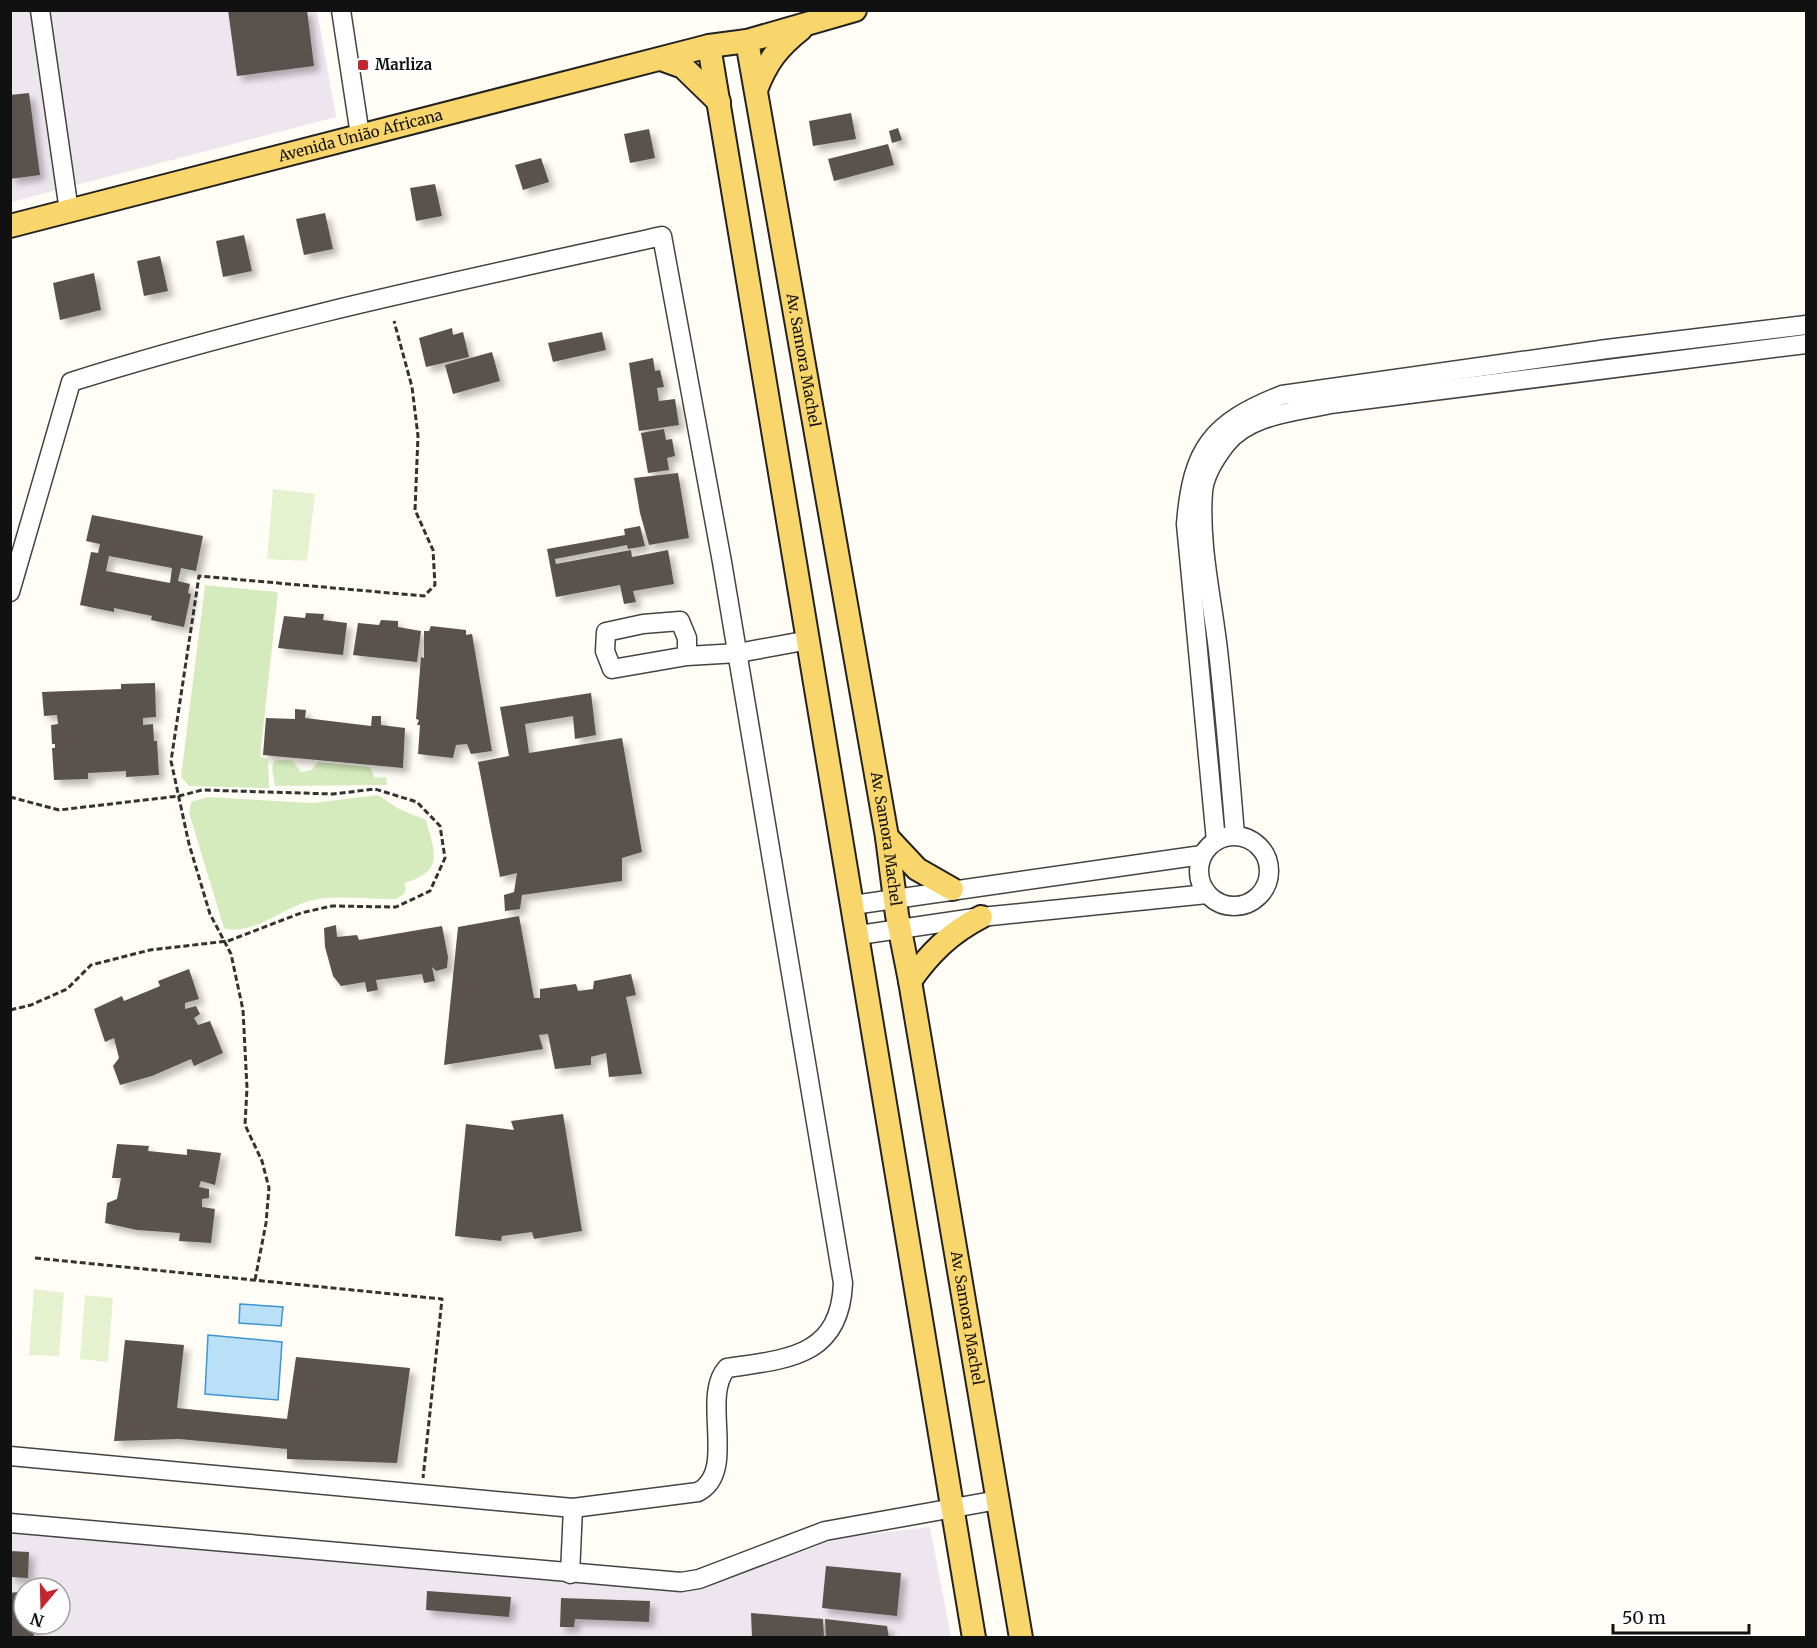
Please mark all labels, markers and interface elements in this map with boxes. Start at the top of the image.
place label: Marliza [375,55,433,74]
marker: Marliza [356,58,370,72]
street label: Avenida União Africana [275,105,445,166]
street label: Av. Samora Machel [782,291,825,429]
street label: Av. Samora Machel [867,769,906,907]
street label: Av. Samora Machel [947,1249,988,1387]
north arrow [12,1576,72,1636]
scale bar [1613,1597,1750,1635]
text: 50 m [1622,1606,1666,1629]
text: N [28,1609,46,1632]

